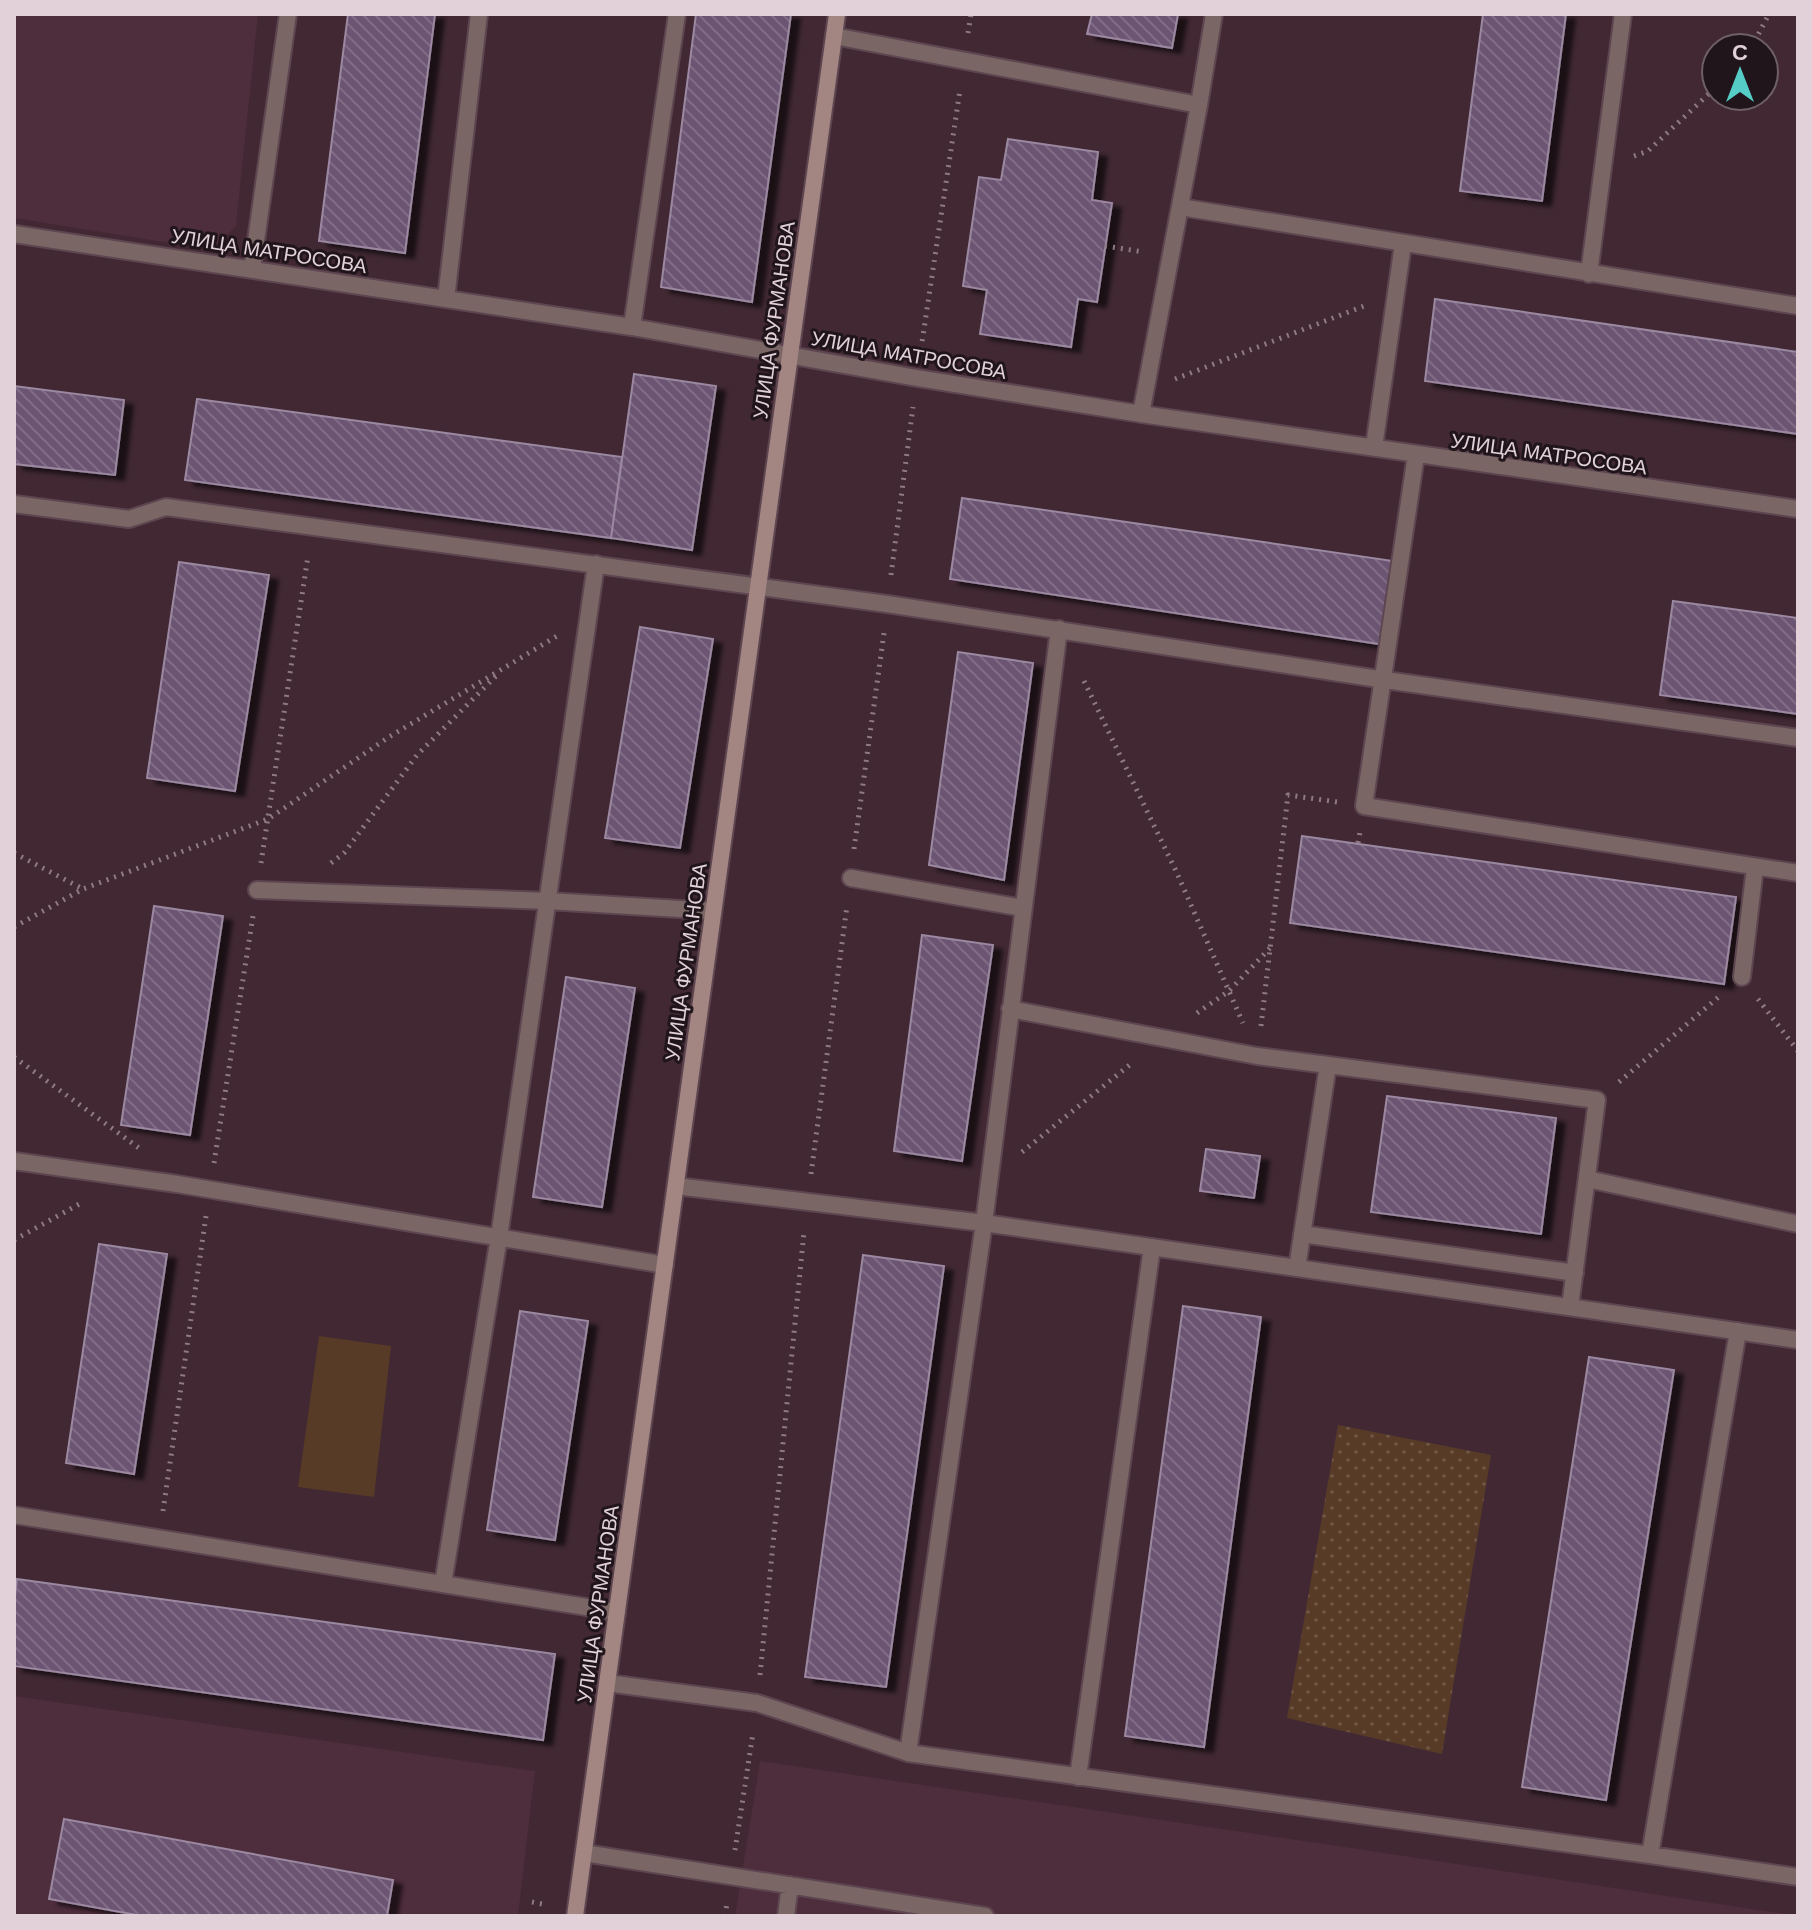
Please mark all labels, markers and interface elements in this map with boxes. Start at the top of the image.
north arrow [1700,32,1780,112]
text: С [1732,40,1748,65]
street label: УЛИЦА ФУРМАНОВА [749,219,799,420]
street label: УЛИЦА МАТРОСОВА [170,225,369,277]
street label: УЛИЦА МАТРОСОВА [810,327,1009,383]
street label: УЛИЦА МАТРОСОВА [1449,429,1649,479]
street label: УЛИЦА ФУРМАНОВА [661,861,711,1062]
street label: УЛИЦА ФУРМАНОВА [573,1503,623,1704]

